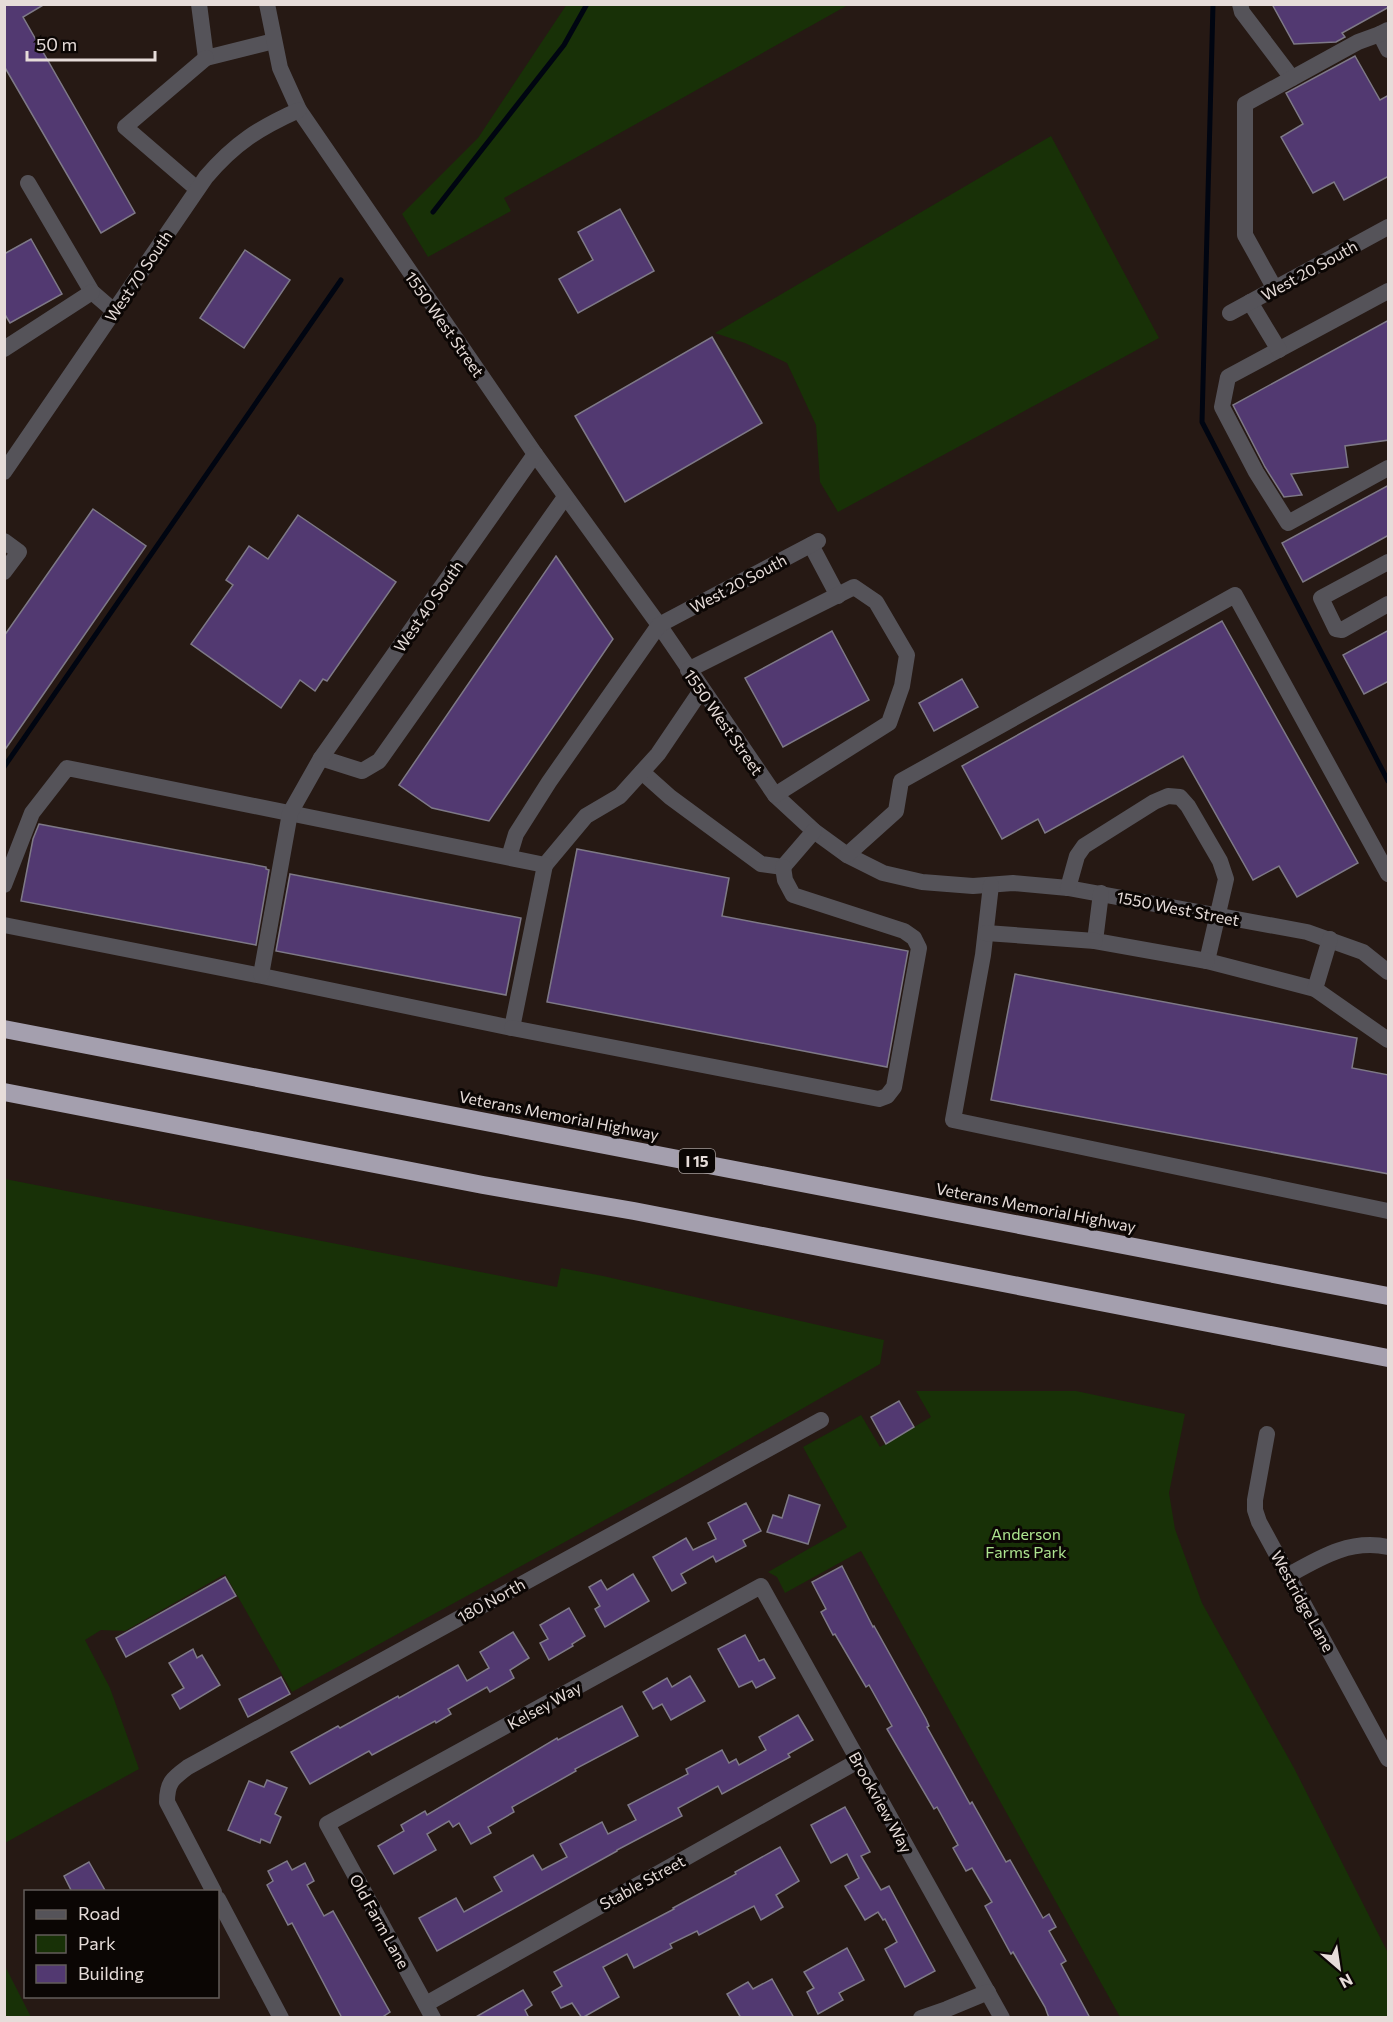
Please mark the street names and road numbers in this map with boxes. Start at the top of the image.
street label: West 70 South [100,227,176,325]
street label: West 20 South [1258,236,1360,304]
street label: 1550 West Street [402,268,489,381]
street label: West 20 South [687,550,789,616]
street label: West 40 South [389,557,467,655]
street label: 1550 West Street [681,666,768,779]
street label: 1550 West Street [1115,887,1241,929]
street label: Veterans Memorial Highway [457,1086,661,1144]
road number: I 15 [679,1149,715,1173]
street label: Veterans Memorial Highway [934,1178,1138,1236]
street label: Westridge Lane [1267,1547,1339,1655]
street label: 180 North [454,1574,528,1626]
street label: Kelsey Way [504,1677,584,1733]
street label: Brookview Way [845,1748,917,1856]
street label: Stable Street [596,1851,688,1913]
street label: Old Farm Lane [346,1870,414,1972]

